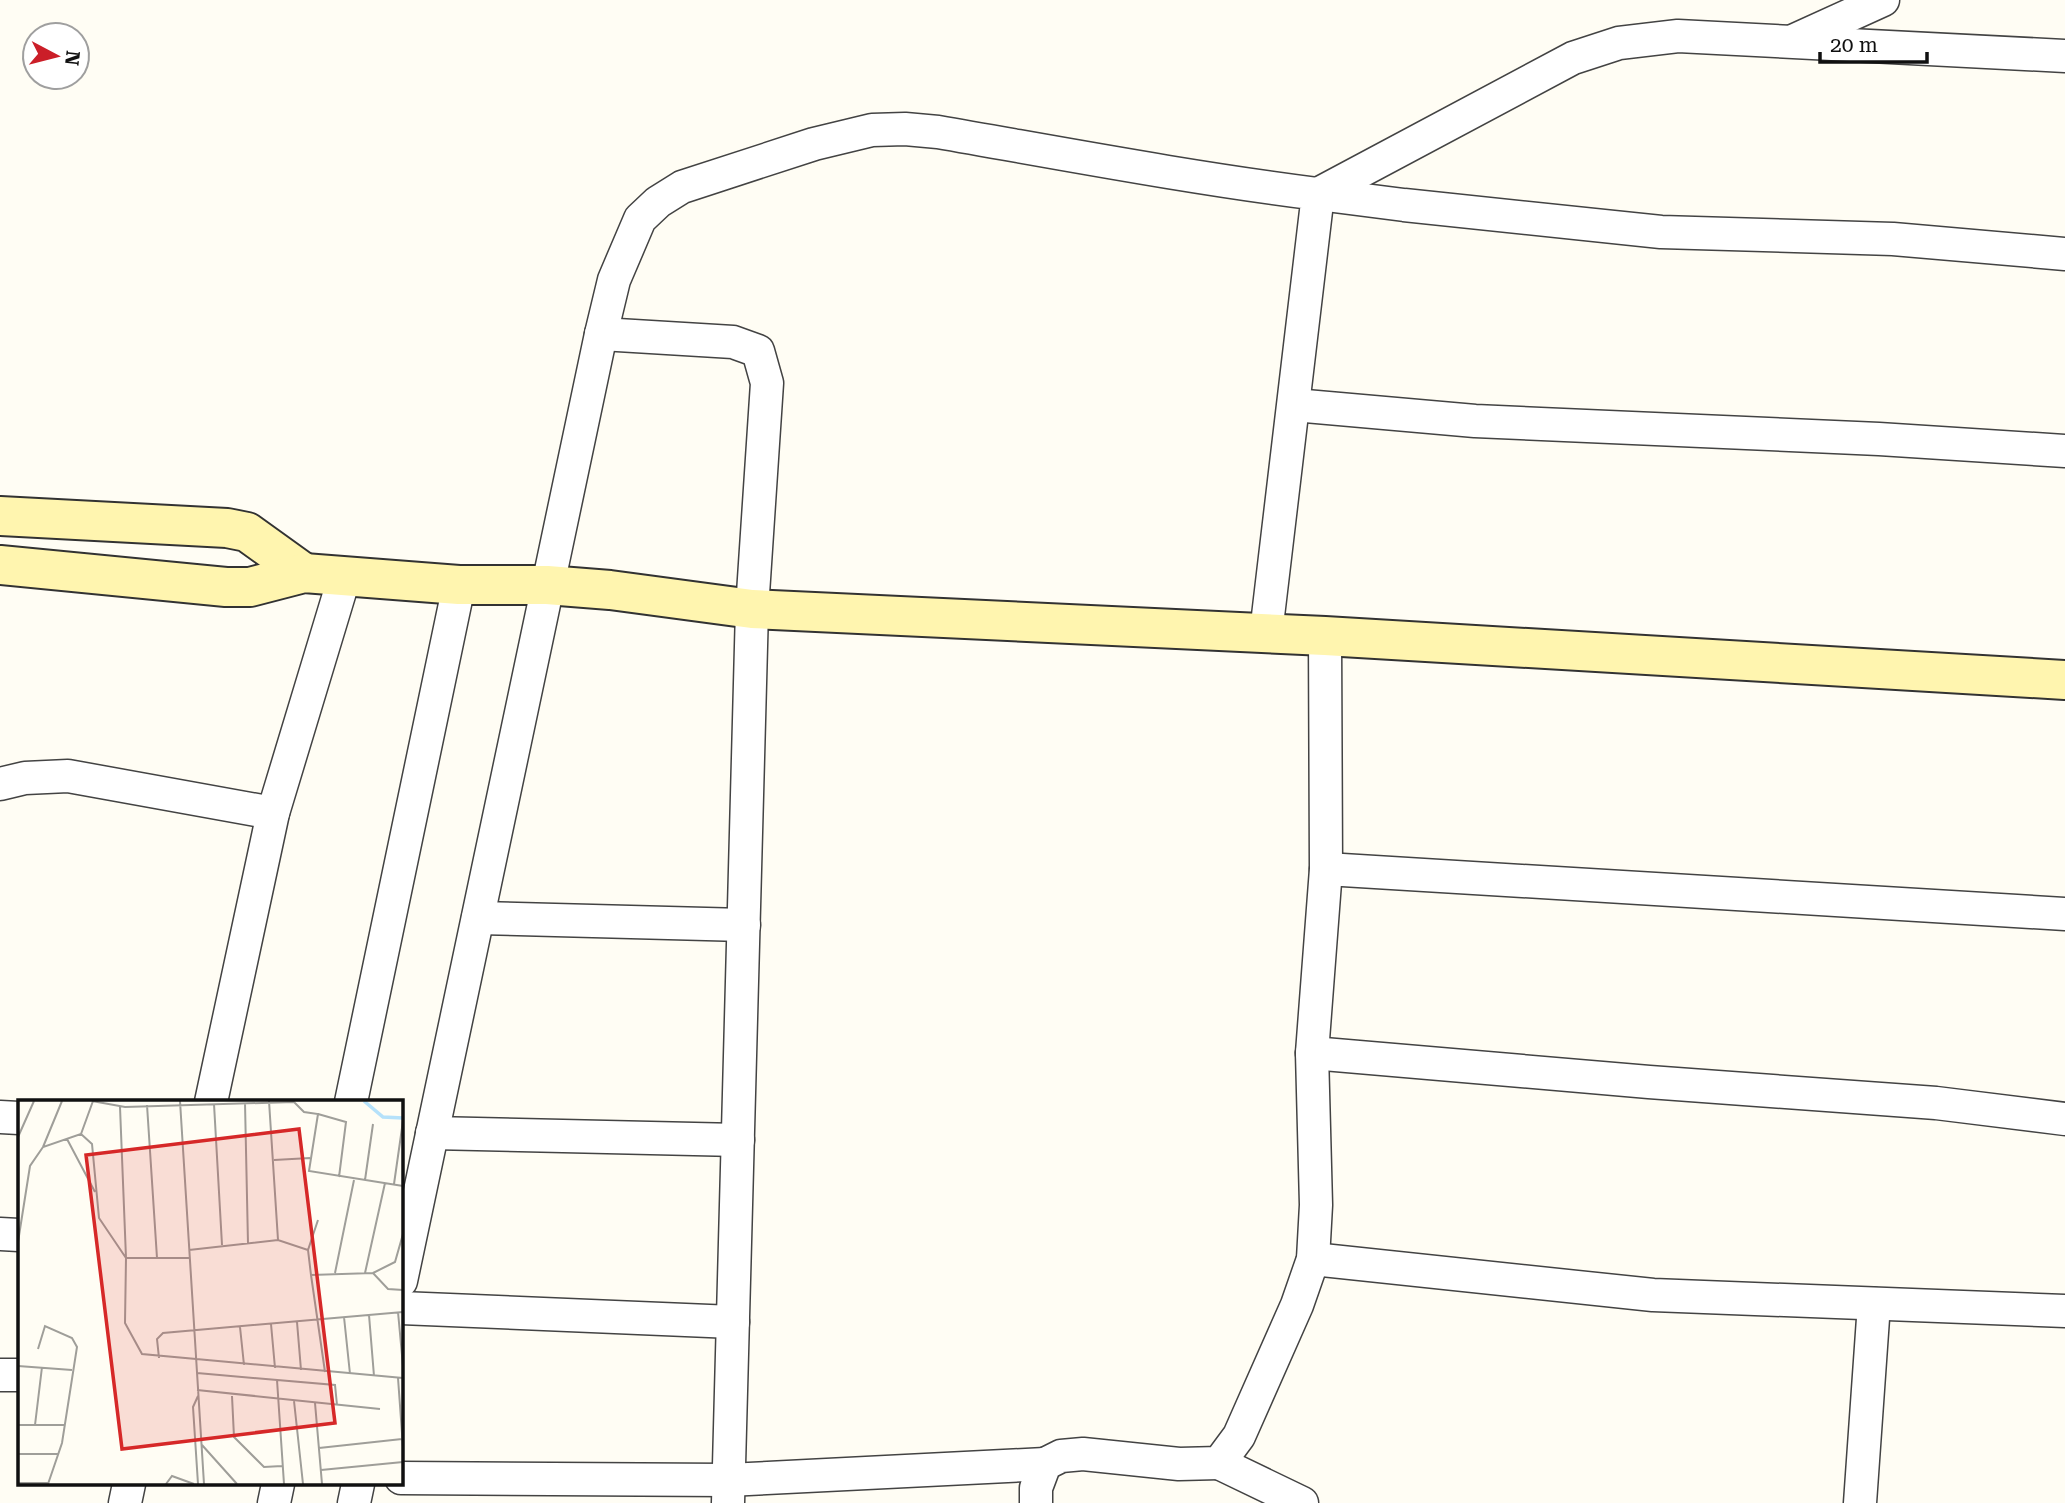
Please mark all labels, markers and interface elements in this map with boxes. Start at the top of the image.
north arrow [21,21,91,91]
scale bar [1820,21,1927,65]
text: 20 m [1830,33,1878,57]
text: N [60,49,85,67]
inset map [18,1100,402,1486]

